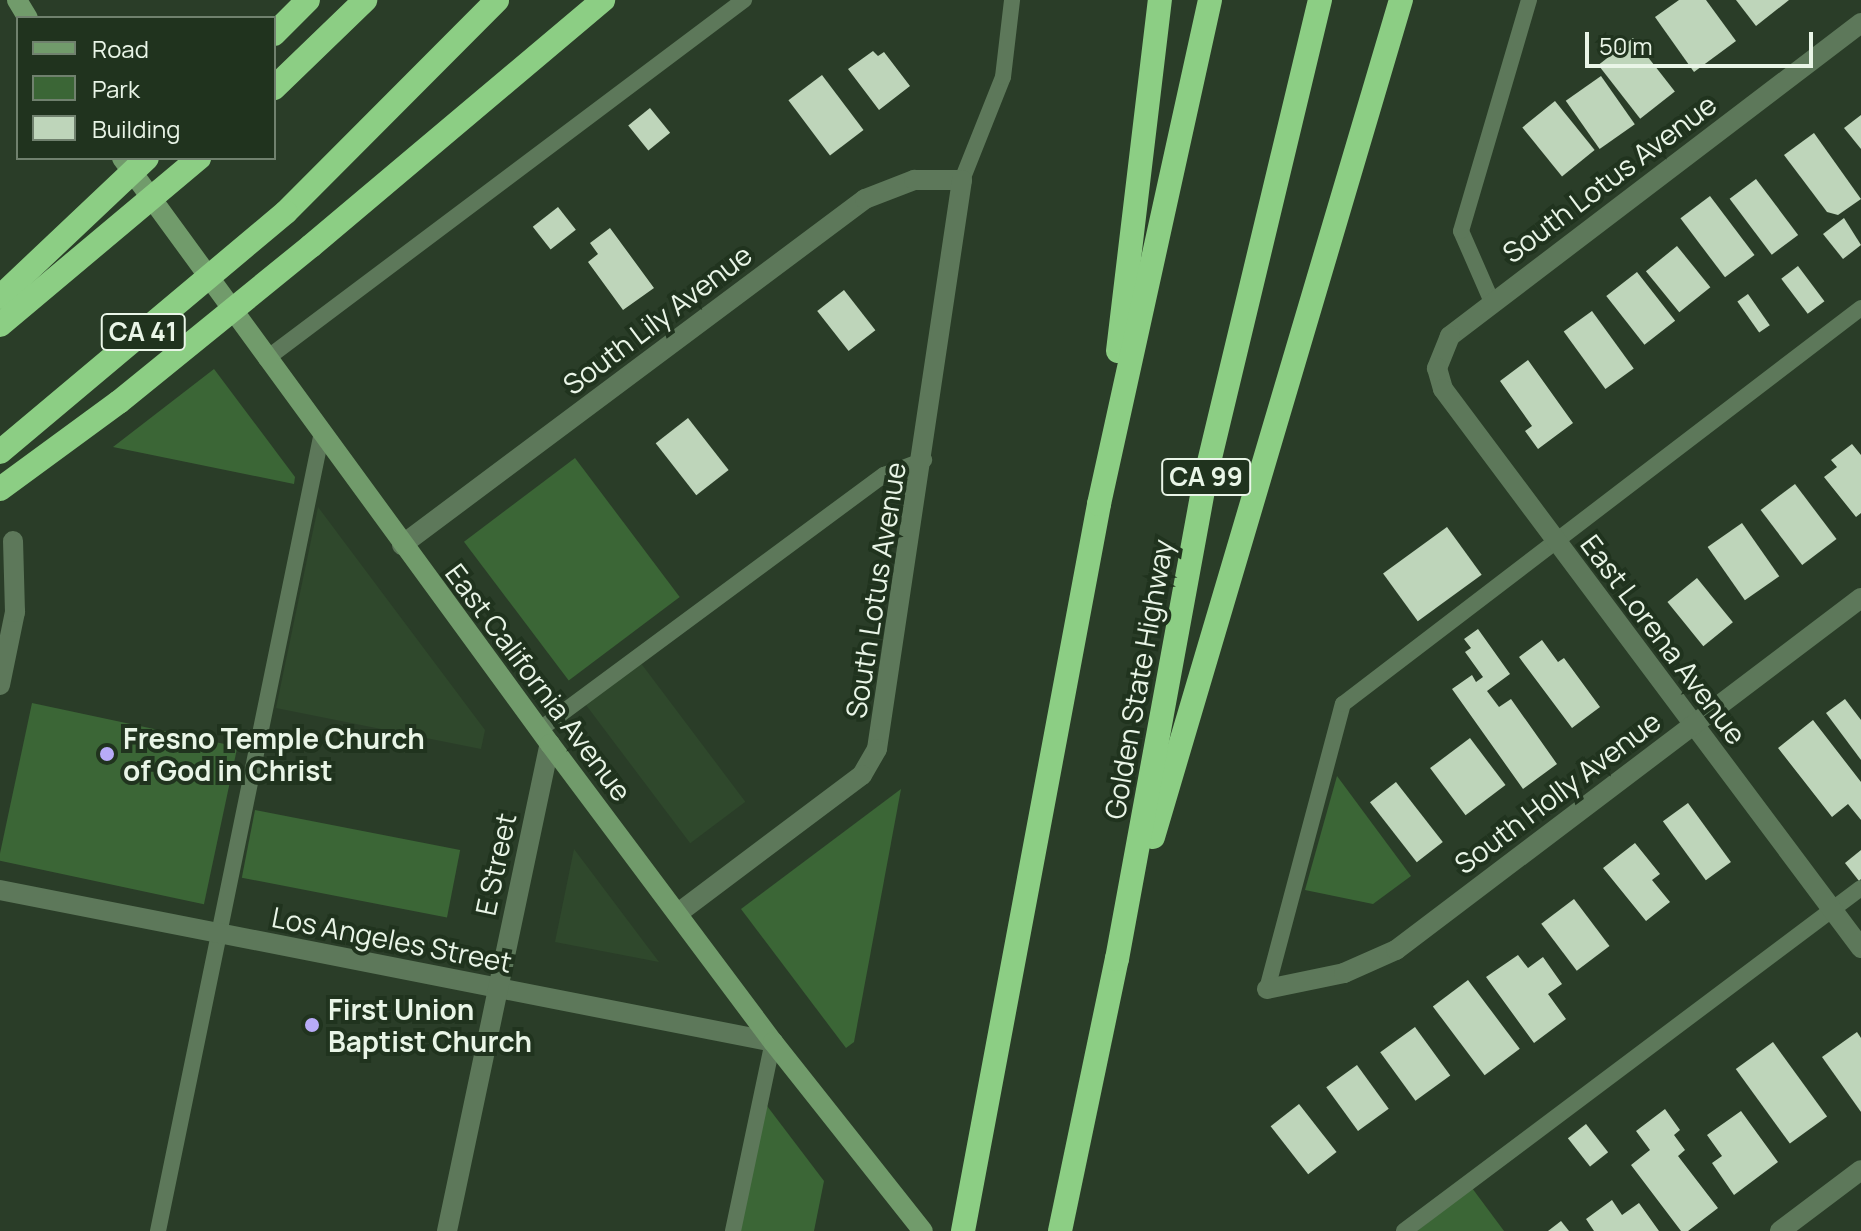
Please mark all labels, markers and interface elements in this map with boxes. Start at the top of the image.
legend [16,16,276,160]
scale bar [1589,16,1817,66]
text: 50 m [1599,29,1653,62]
text: Road [92,32,149,65]
text: Park [92,72,140,105]
street label: South Lotus Avenue [1496,87,1722,269]
text: Building [92,112,180,145]
street label: South Lily Avenue [556,237,758,401]
road number: CA 41 [99,310,187,354]
road number: CA 99 [1160,455,1252,499]
street label: South Lotus Avenue [838,460,912,720]
street label: East Lorena Avenue [1574,528,1754,750]
street label: Golden State Highway [1097,537,1179,821]
street label: East California Avenue [439,557,639,807]
street label: South Holly Avenue [1447,704,1667,880]
place label: Fresno Temple Church of God in Christ [123,721,425,787]
marker: Fresno Temple Church of God in Christ [98,745,116,763]
street label: E Street [468,810,522,918]
street label: Los Angeles Street [269,899,515,979]
place label: First Union Baptist Church [328,992,532,1058]
marker: First Union Baptist Church [303,1016,321,1034]

